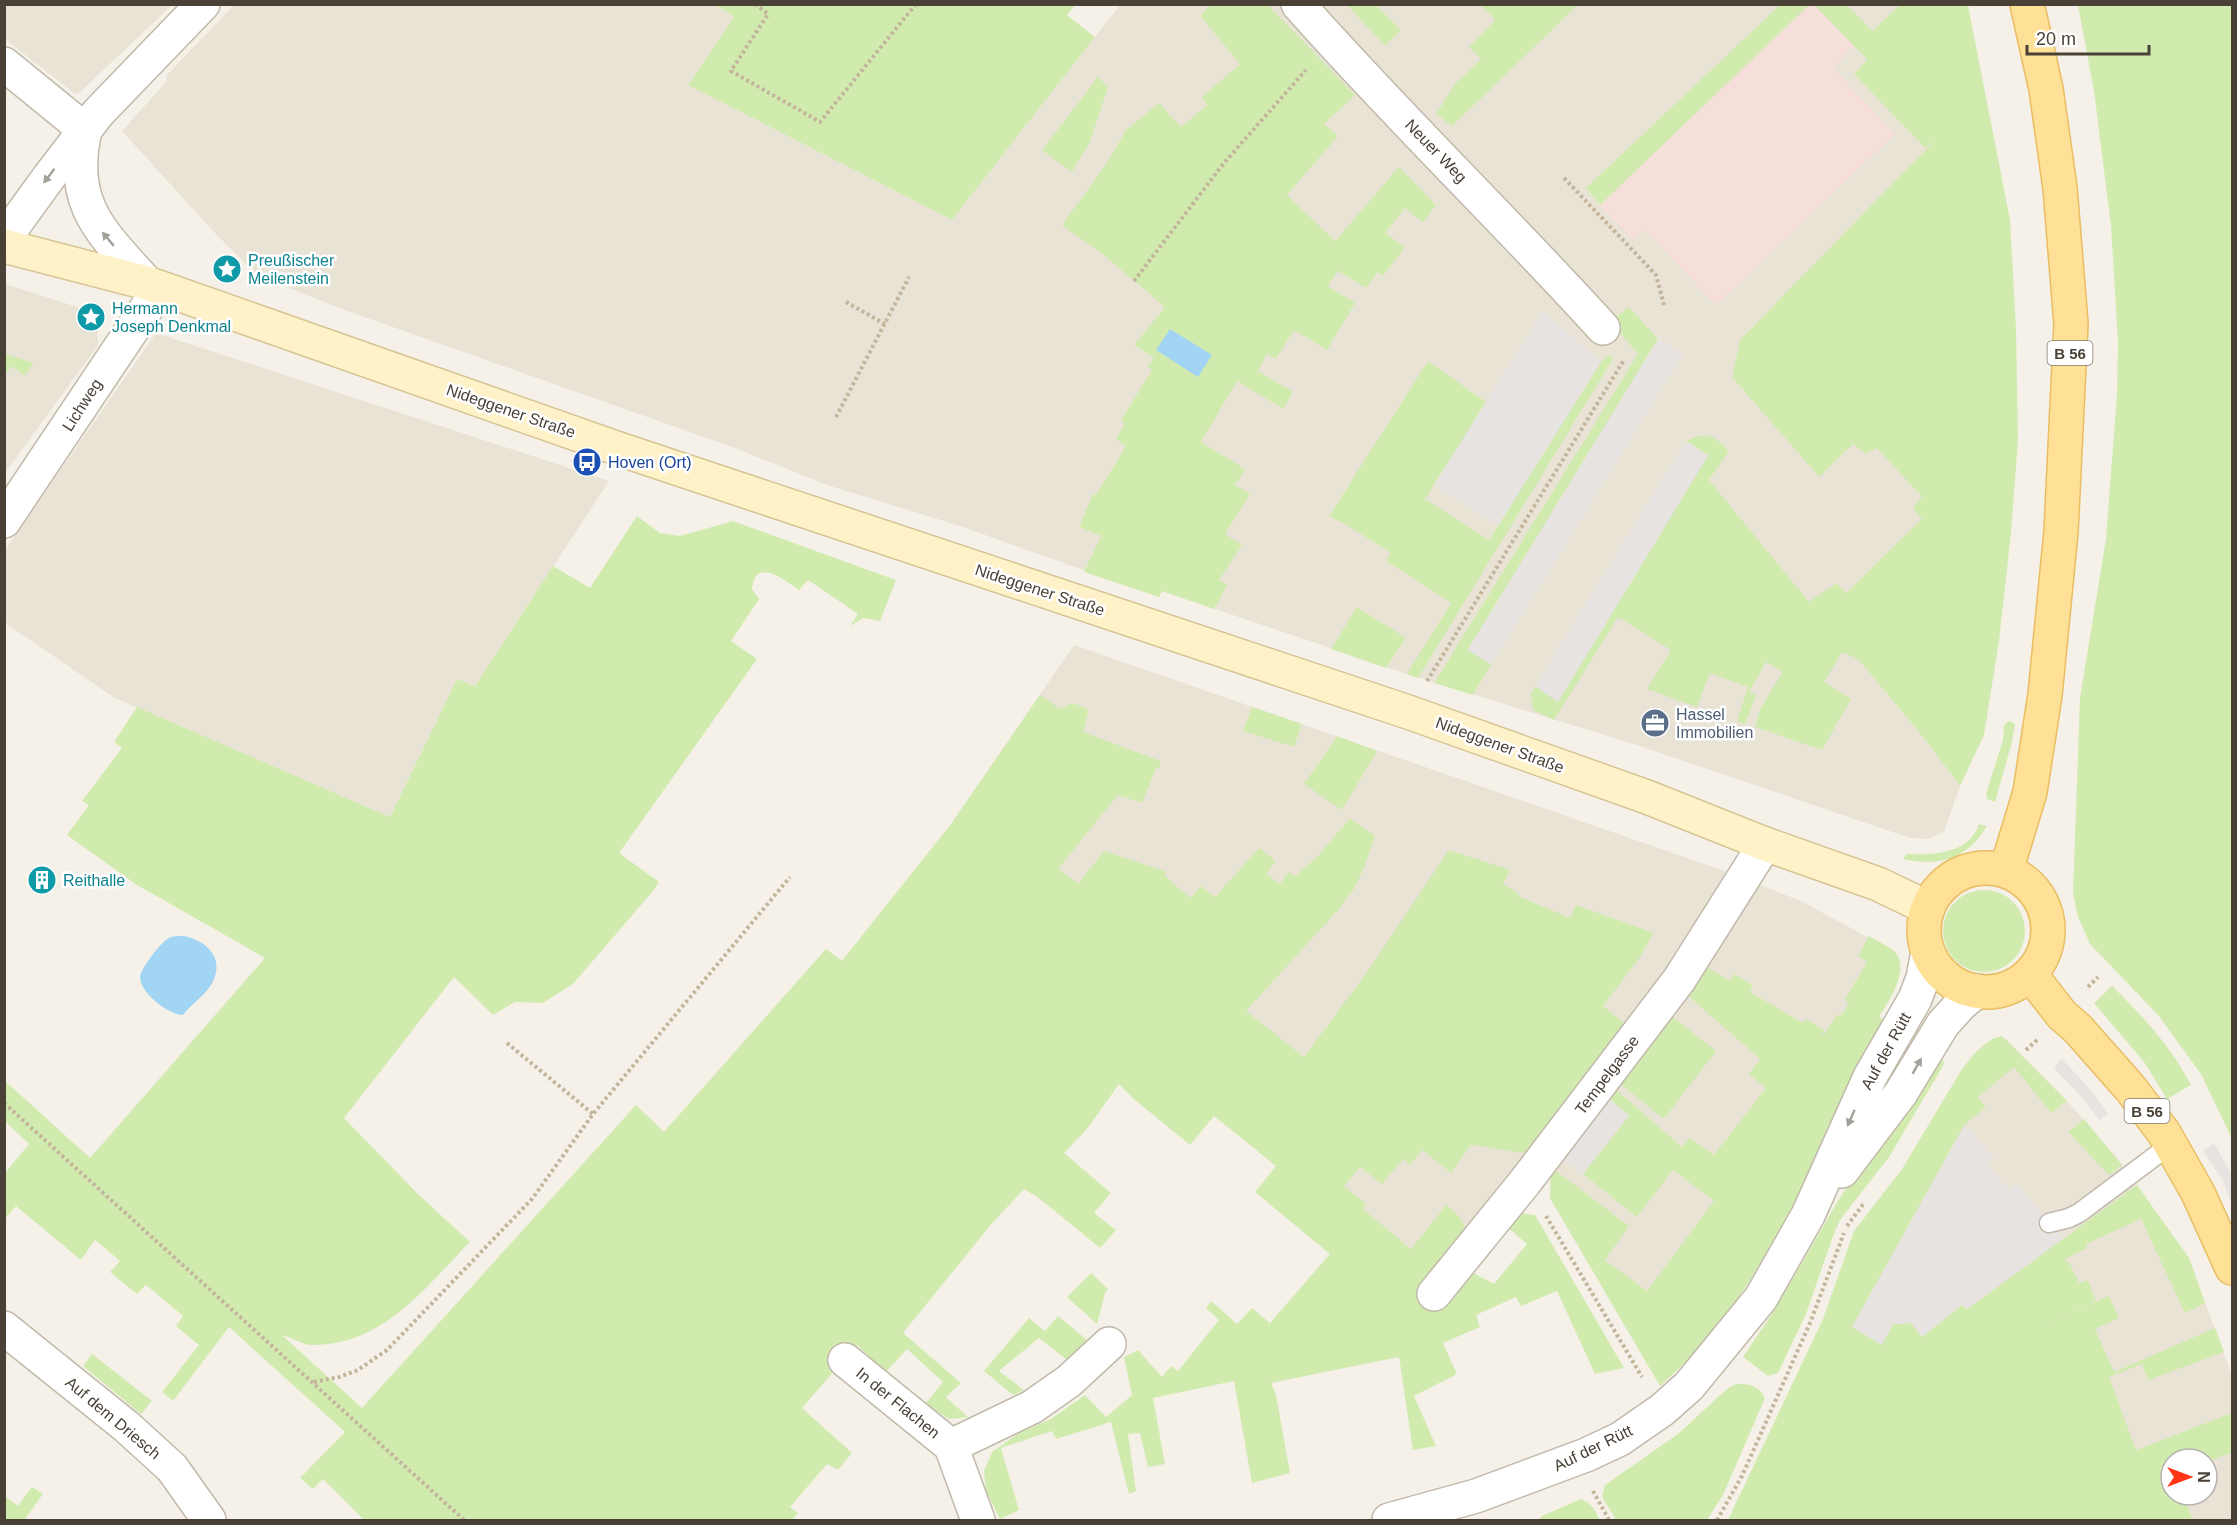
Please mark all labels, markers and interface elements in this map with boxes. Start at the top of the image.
scale bar [2027,18,2148,56]
text: 20 m [2036,29,2076,49]
street label: Neuer Weg [1402,116,1470,186]
one-way arrow [43,168,55,184]
one-way arrow [102,232,115,247]
place label: Preußischer Meilenstein [248,252,335,287]
place icon: Preußischer Meilenstein [211,253,243,285]
place label: Hermann Joseph Denkmal [112,300,231,335]
place icon: Hermann Joseph Denkmal [75,301,107,333]
road number: B 56 [2048,341,2092,365]
street label: Lichweg [59,376,105,434]
street label: Nideggener Straße [444,381,578,441]
bus stop icon: Hoven (Ort) [571,446,603,478]
place label: Hoven (Ort) [608,454,692,471]
street label: Nideggener Straße [973,561,1107,619]
place label: Hassel Immobilien [1676,706,1753,741]
office icon: Hassel Immobilien [1639,707,1671,739]
street label: Nideggener Straße [1434,714,1567,776]
building icon: Reithalle [26,864,58,896]
place label: Reithalle [63,872,125,889]
street label: Auf der Rütt [1858,1009,1914,1092]
street label: Tempelgasse [1572,1032,1642,1118]
one-way arrow [1912,1057,1922,1074]
road number: B 56 [2124,1099,2170,1123]
one-way arrow [1847,1110,1856,1127]
street label: In der Flachen [853,1364,943,1442]
street label: Auf dem Driesch [62,1373,164,1463]
street label: Auf der Rütt [1551,1421,1636,1474]
north arrow [2159,1447,2219,1507]
text: N [2195,1471,2212,1483]

